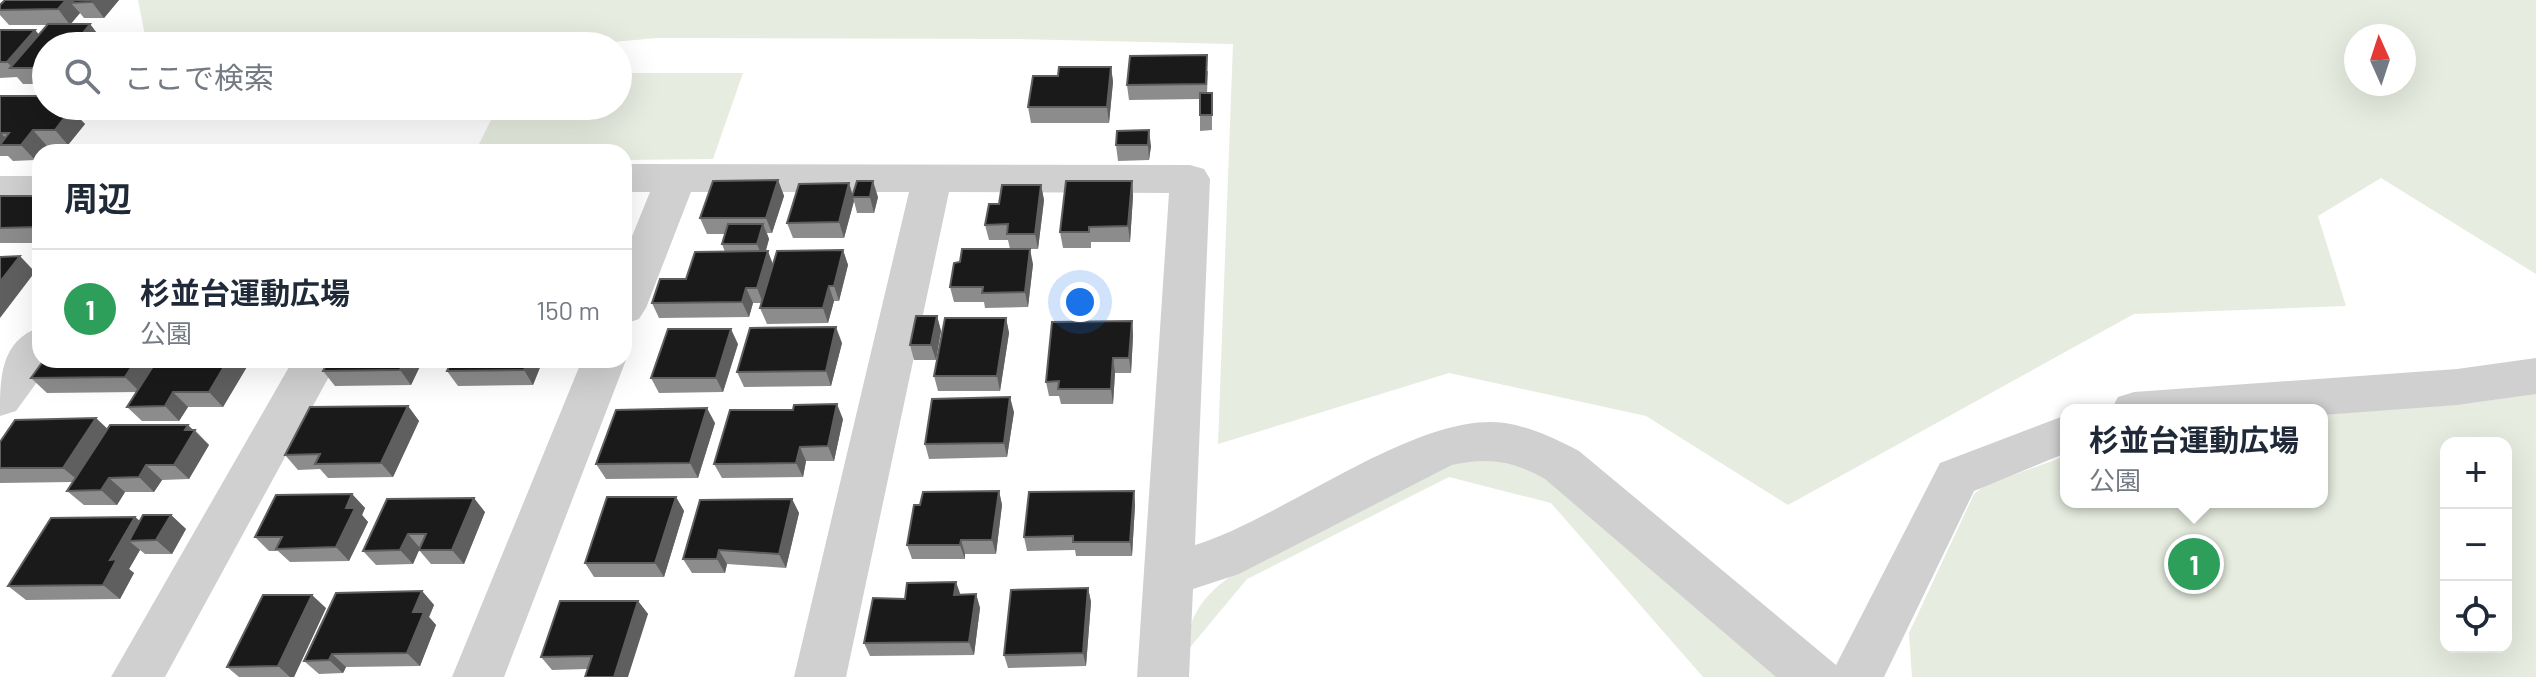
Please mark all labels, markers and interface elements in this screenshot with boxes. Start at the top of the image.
north arrow [2344,24,2416,96]
search box [32,32,632,120]
icon: search [60,54,104,98]
text: ここで検索 [124,59,274,95]
text: 周辺 [64,177,132,218]
text: 杉並台運動広場 [140,274,350,310]
your location [1060,282,1100,322]
text: 1 [85,294,95,325]
text: 150 m [536,294,600,325]
text: 公園 [140,317,192,348]
popup [2060,404,2328,508]
text: 杉並台運動広場 [2089,421,2299,457]
map controls [2440,437,2512,653]
button: + [2440,437,2512,509]
text: 公園 [2089,464,2141,495]
button: − [2440,509,2512,581]
pin: 1 [2168,534,2220,594]
button: locate [2440,581,2512,653]

